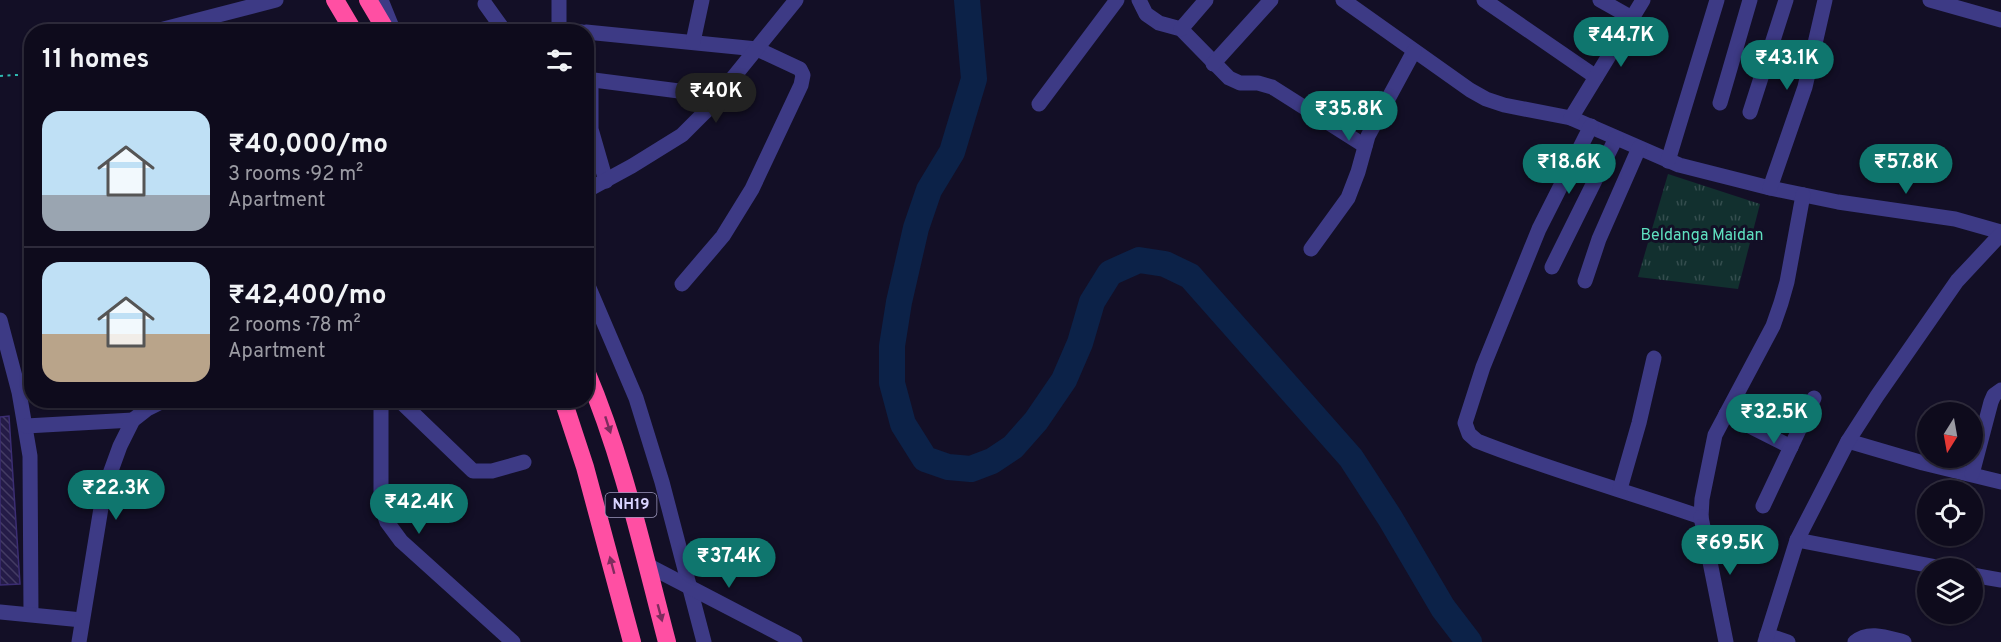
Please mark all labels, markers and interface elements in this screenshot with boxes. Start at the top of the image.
pin: ₹44.7K [1572,17,1670,68]
text: ₹44.7K [1588,23,1654,49]
pin: ₹43.1K [1738,40,1836,91]
text: 11 homes [42,44,149,77]
icon: filters [543,44,576,77]
text: ₹43.1K [1755,46,1819,72]
pin: ₹40K [680,73,752,124]
text: ₹40K [689,79,743,105]
pin: ₹35.8K [1300,91,1398,142]
text: ₹35.8K [1315,97,1383,123]
text: ₹40,000/mo [228,129,388,162]
icon: home [90,135,162,207]
pin: ₹18.6K [1520,144,1618,195]
pin: ₹57.8K [1857,144,1955,195]
text: ₹18.6K [1537,150,1601,176]
text: ₹57.8K [1873,150,1939,176]
text: 3 rooms · 92 m² [228,162,363,188]
text: Apartment [228,188,326,214]
park label: Beldanga Maidan [1640,226,1764,246]
text: ₹42,400/mo [228,280,386,313]
icon: home [90,286,162,358]
text: 2 rooms · 78 m² [228,313,361,339]
text: Apartment [228,339,326,365]
pin: ₹32.5K [1725,394,1823,445]
text: ₹32.5K [1740,400,1808,426]
north arrow [1917,402,1983,468]
map controls [1917,402,1983,624]
one-way arrow [604,416,613,434]
pin: ₹22.3K [67,470,165,521]
text: ₹22.3K [82,476,150,502]
button: locate [1917,480,1983,546]
pin: ₹42.4K [370,484,468,535]
text: ₹42.4K [384,490,454,516]
road number: NH19 [606,493,656,517]
pin: ₹69.5K [1681,525,1779,576]
text: ₹69.5K [1696,531,1765,557]
pin: ₹37.4K [680,538,778,589]
text: ₹37.4K [697,544,761,570]
one-way arrow [607,556,616,574]
button: layers [1917,558,1983,624]
one-way arrow [655,604,665,622]

